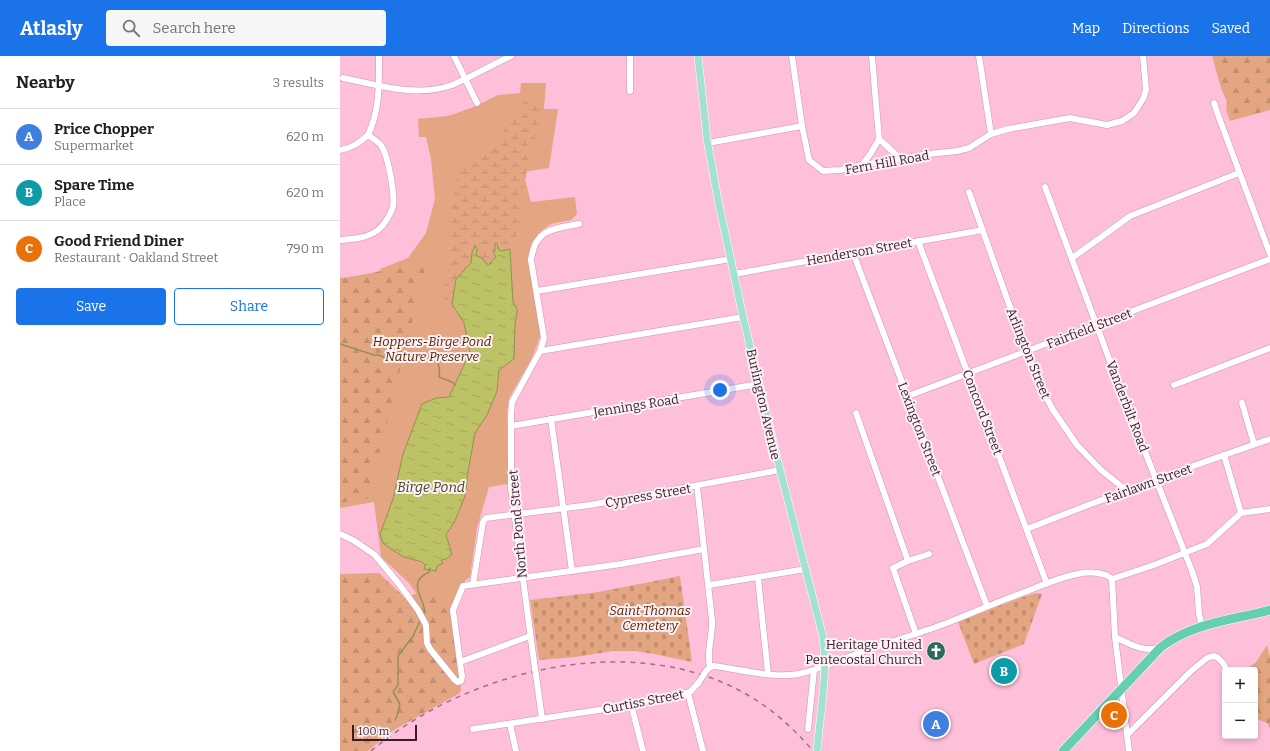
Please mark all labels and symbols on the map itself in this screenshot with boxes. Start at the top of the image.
street label: Fern Hill Road [844,148,931,177]
street label: Henderson Street [805,235,913,268]
street label: Arlington Street [1003,305,1054,401]
street label: Fairfield Street [1045,305,1134,352]
park label: Hoppers-Birge Pond Nature Preserve [373,334,492,364]
street label: Burlington Avenue [743,347,784,461]
street label: Vanderbilt Road [1103,358,1152,454]
street label: Concord Street [959,367,1006,457]
your location [710,380,730,400]
street label: Lexington Street [895,380,944,479]
street label: Jennings Road [591,391,680,420]
street label: Fairlawn Street [1103,461,1194,506]
street label: North Pond Street [505,469,530,579]
water label: Birge Pond [397,479,465,496]
street label: Cypress Street [604,481,692,510]
park label: Saint Thomas Cemetery [609,603,691,633]
place label: Heritage United Pentecostal Church [805,637,922,667]
church icon: Heritage United Pentecostal Church [925,640,947,662]
pin: B [991,656,1017,686]
street label: Curtiss Street [601,686,685,717]
pin: C [1101,700,1127,730]
pin: A [923,709,949,739]
scale bar [352,723,417,742]

